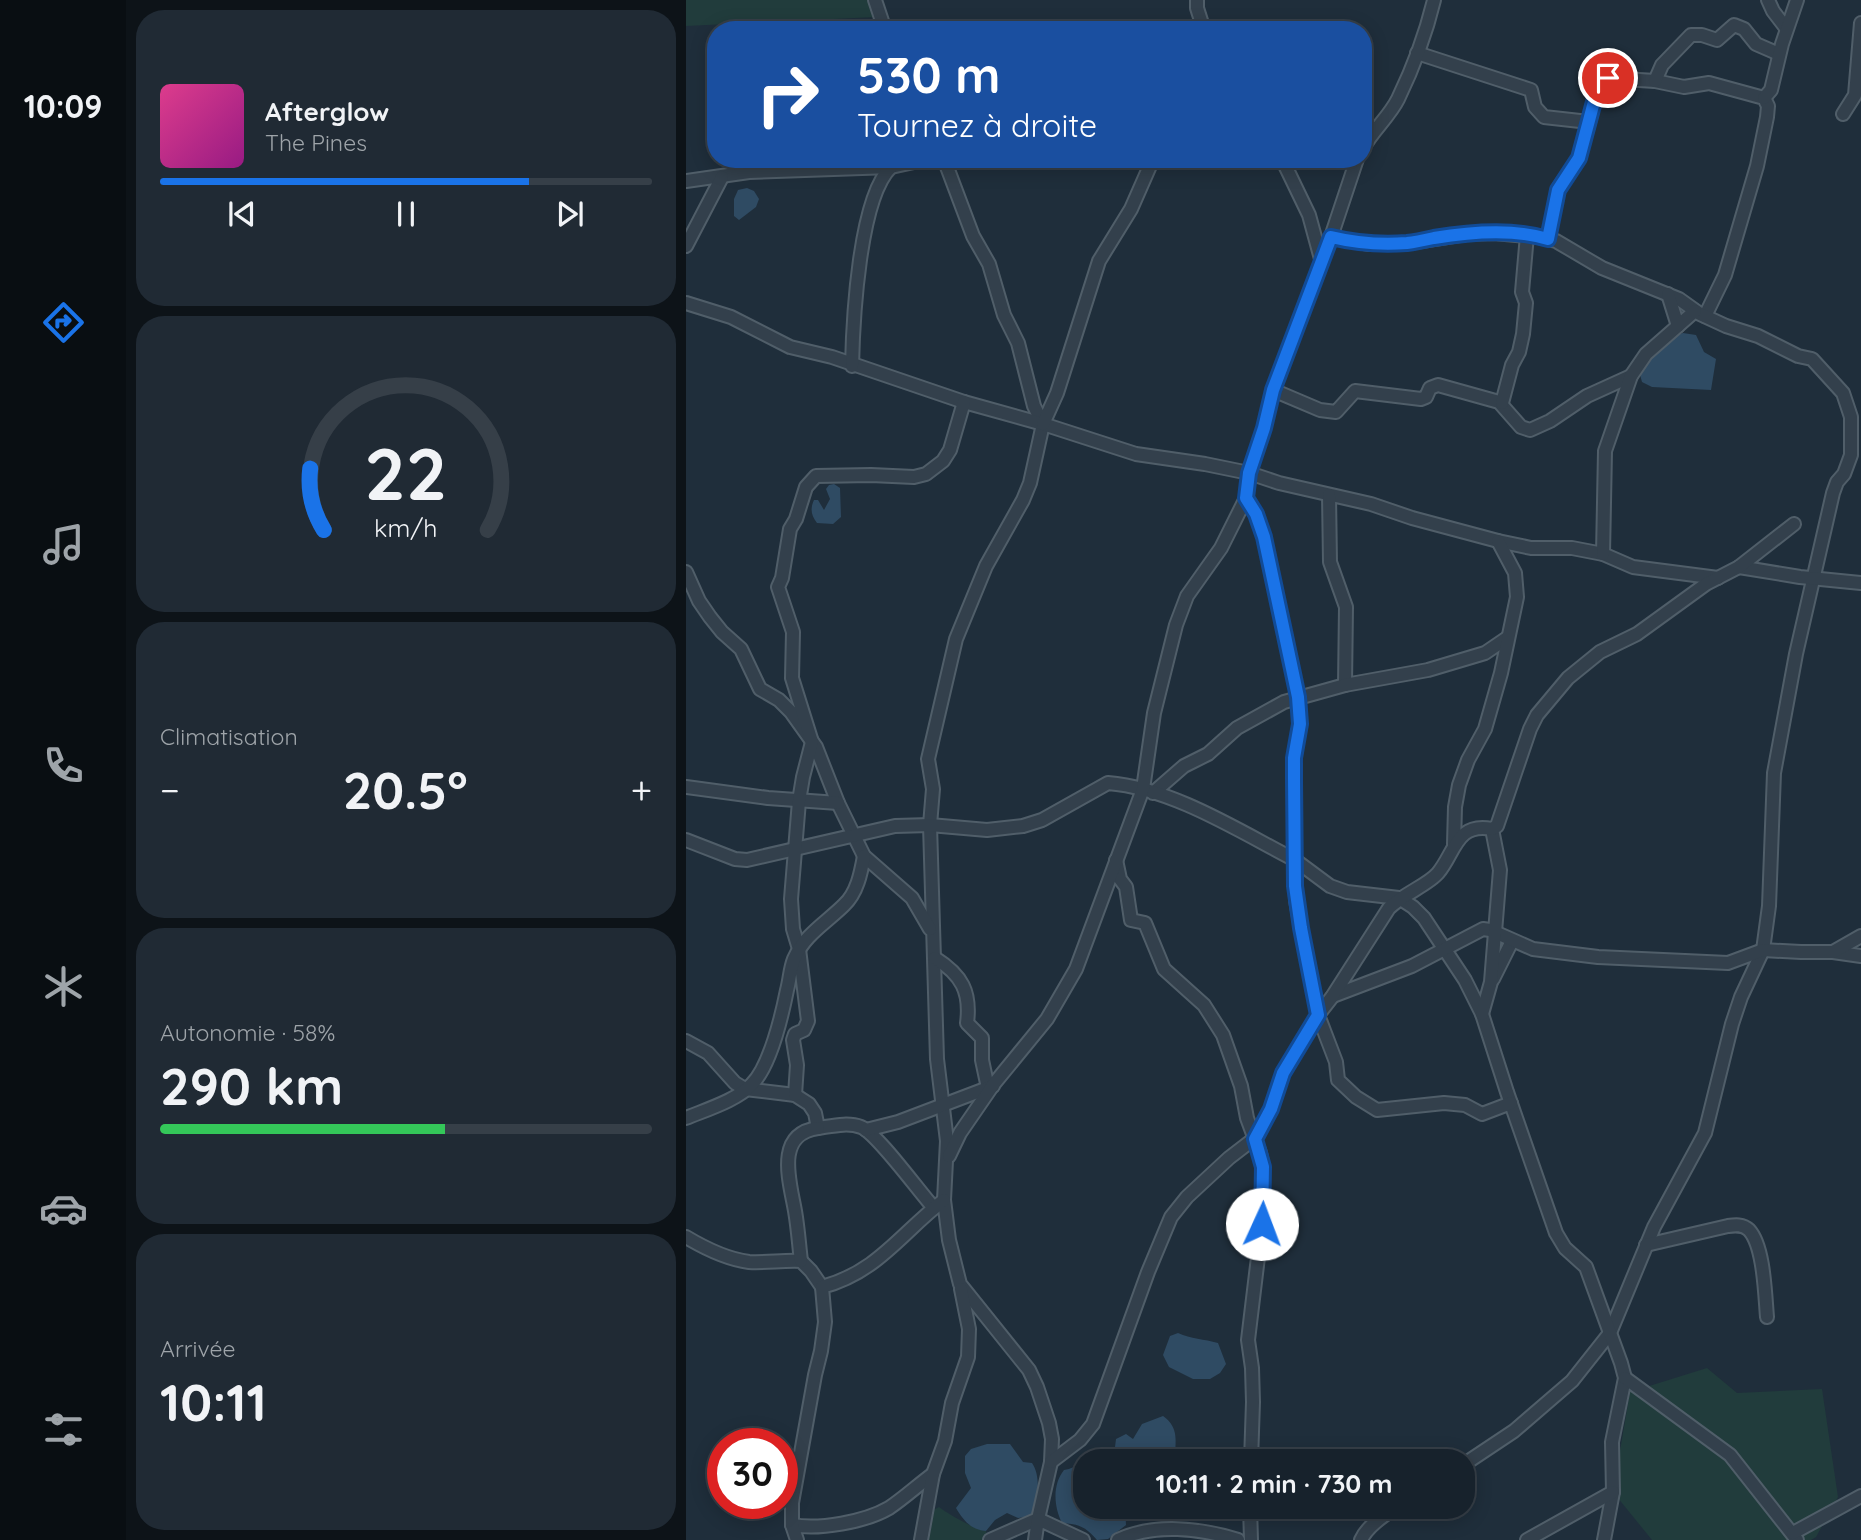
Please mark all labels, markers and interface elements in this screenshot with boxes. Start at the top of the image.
text: 530 m [857,44,1001,105]
pin [1578,48,1638,108]
icon: right [742,49,833,140]
icon: arrive [1589,59,1627,97]
text: 10:09 [24,86,102,126]
text: Afterglow [265,95,389,128]
text: Tournez à droite [857,105,1097,145]
text: The Pines [265,128,367,157]
icon: previous [223,195,261,233]
icon: pause [387,195,425,233]
icon: next [551,195,589,233]
icon: directions [39,298,88,347]
text: 22 [365,427,447,518]
text: km/h [374,512,438,543]
icon: music [39,520,88,569]
text: Climatisation [160,722,298,751]
icon: phone [39,741,88,790]
text: 20.5° [343,757,468,822]
text: − [160,766,180,814]
text: + [631,766,652,814]
icon: climate [39,962,88,1011]
text: Autonomie · 58% [160,1018,335,1047]
text: 290 km [160,1053,343,1118]
icon: car [39,1184,88,1233]
position arrow [1225,1187,1299,1261]
text: Arrivée [160,1334,236,1363]
text: 10:11 [160,1369,267,1434]
icon: filters [39,1405,88,1454]
speed limit sign: 30 [707,1428,798,1519]
text: 10:11 · 2 min · 730 m [1155,1467,1393,1500]

